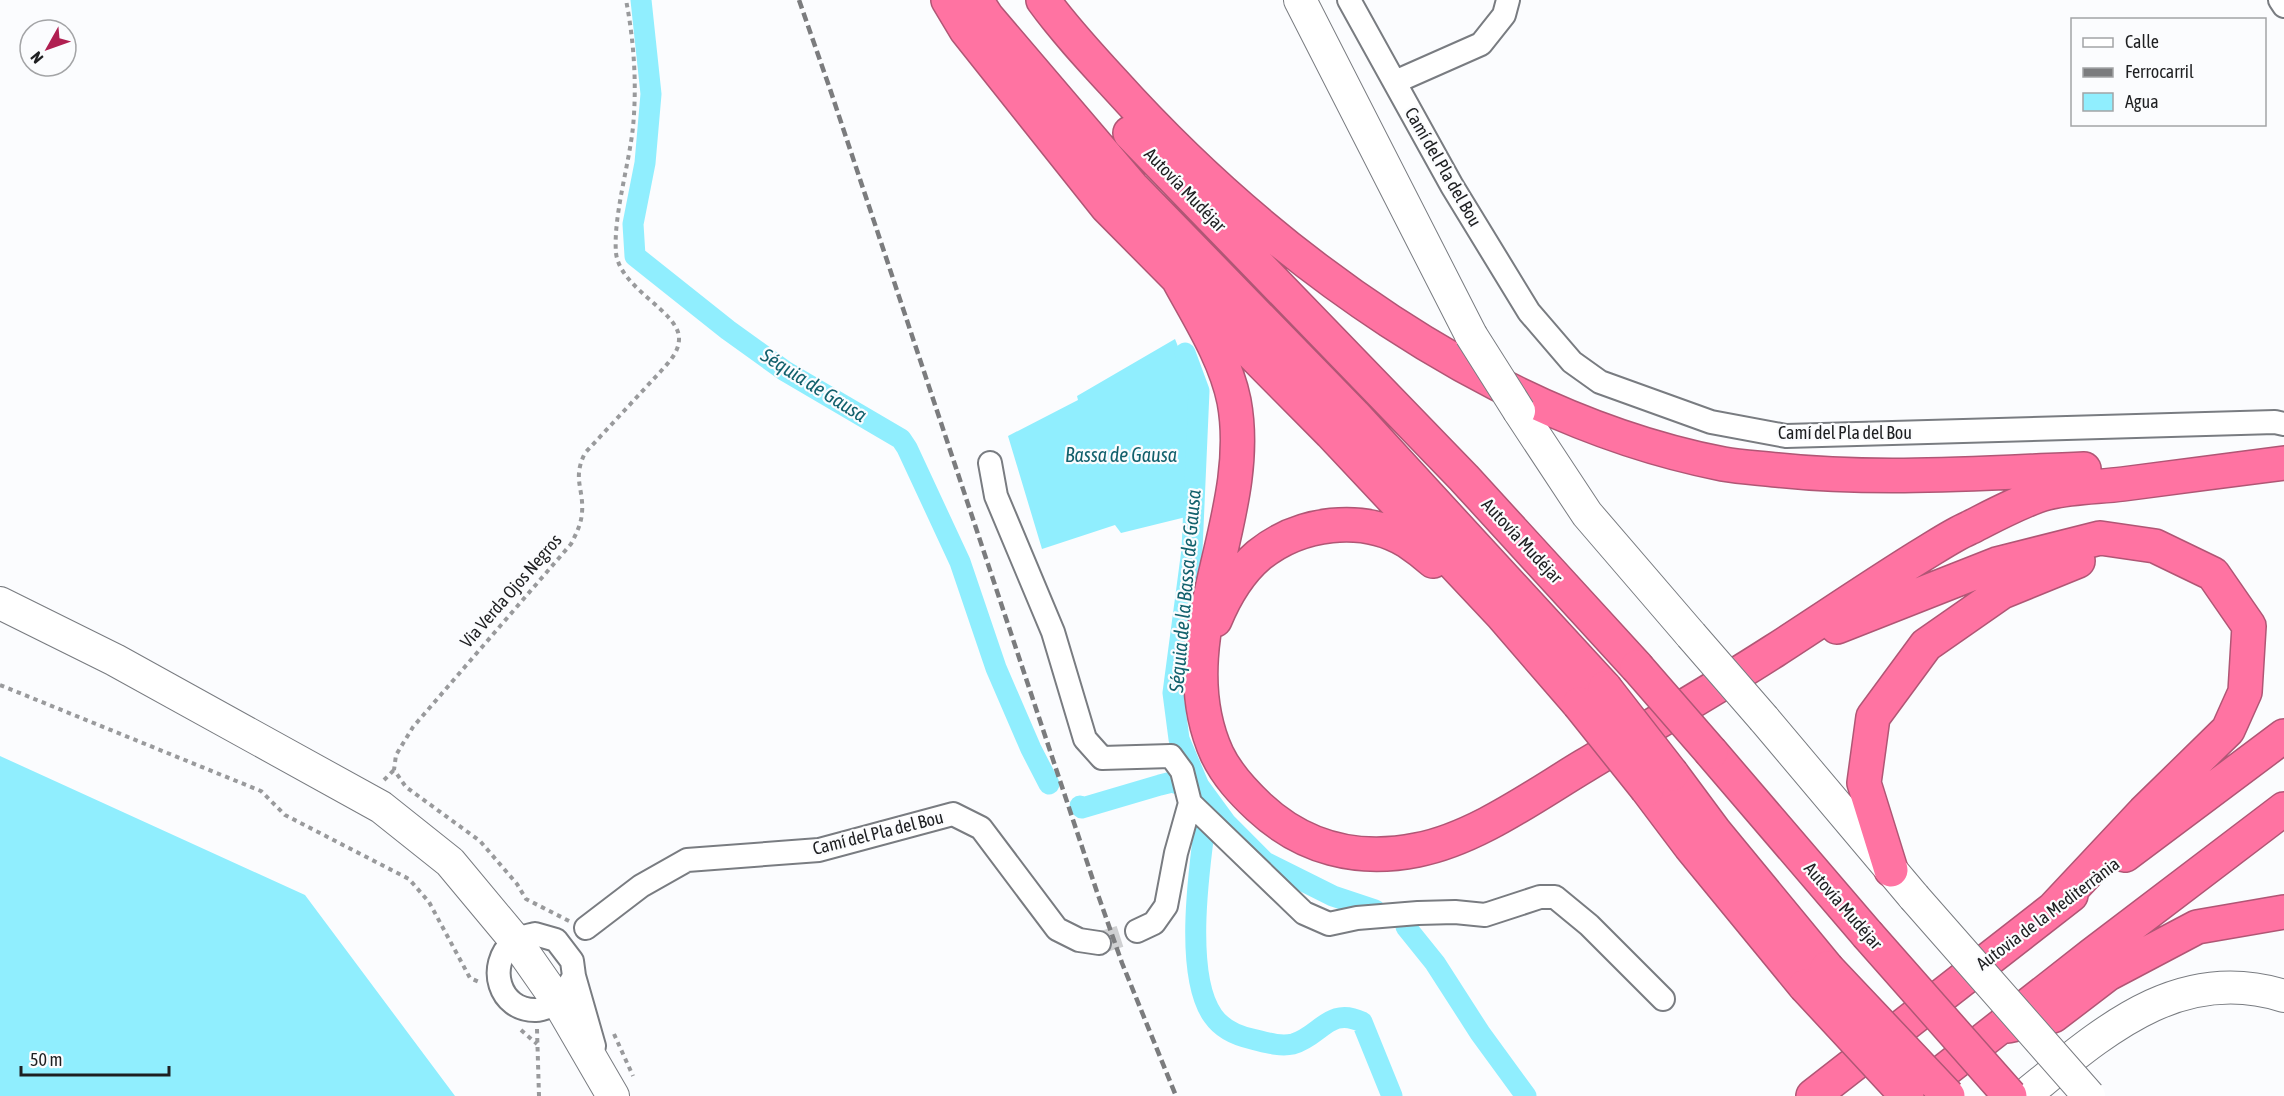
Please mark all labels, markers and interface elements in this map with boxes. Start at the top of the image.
north arrow [18,18,78,78]
legend [2071,18,2266,126]
text: Calle [2125,31,2159,52]
text: N [27,48,46,67]
text: Ferrocarril [2125,61,2194,82]
text: Agua [2125,91,2159,112]
street label: Camí del Pla del Bou [1401,103,1486,230]
street label: Autovía Mudéjar [1140,143,1231,236]
water label: Séquia de Gausa [756,342,871,426]
street label: Camí del Pla del Bou [1778,422,1912,443]
water label: Bassa de Gausa [1065,443,1177,466]
water label: Séquia de la Bassa de Gausa [1164,489,1205,694]
street label: Autovía Mudéjar [1478,494,1568,588]
street label: Via Verda Ojos Negros [456,530,566,652]
street label: Camí del Pla del Bou [810,806,945,859]
street label: Autovia de la Mediterrània [1972,853,2123,974]
street label: Autovía Mudéjar [1800,858,1887,954]
scale bar [21,1039,170,1077]
text: 50 m [30,1049,62,1070]

